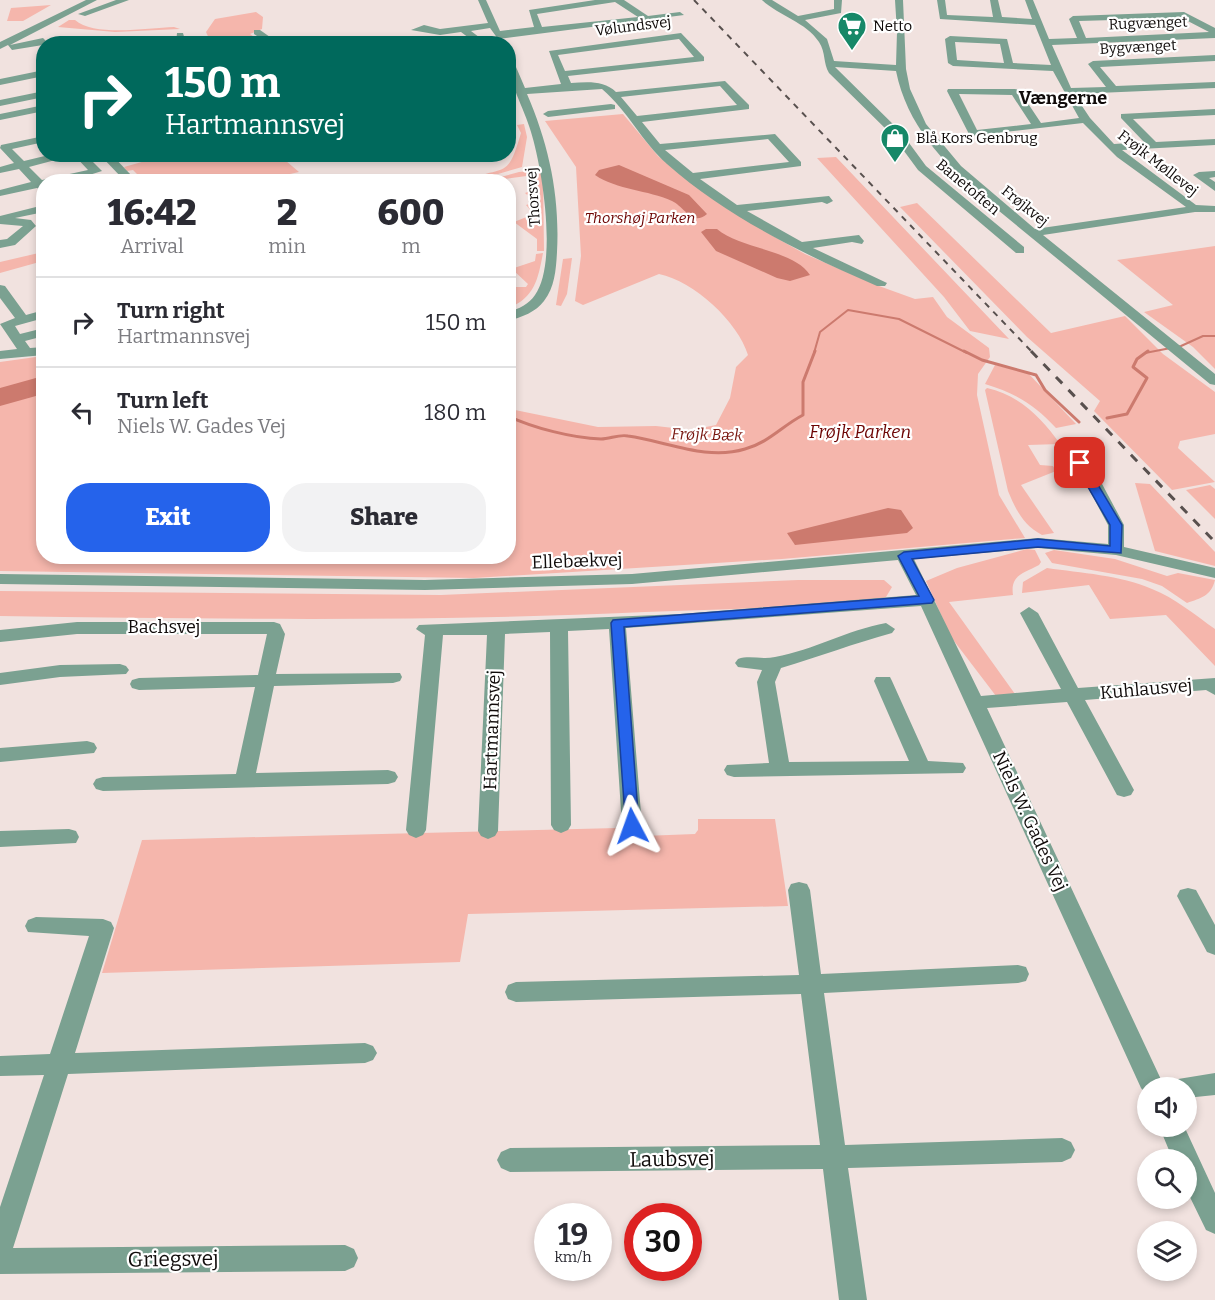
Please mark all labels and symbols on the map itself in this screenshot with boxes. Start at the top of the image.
supermarket icon: Netto [836,10,868,52]
street label: Vølundsvej [594,12,672,40]
street label: Rugvænget [1108,13,1188,33]
place label: Netto [873,17,912,35]
street label: Bygvænget [1099,36,1178,58]
district label: Vængerne [1019,87,1107,109]
shop icon: Blå Kors Genbrug [879,122,911,164]
street label: Frøjk Møllevej [1114,126,1202,200]
place label: Blå Kors Genbrug [916,129,1038,147]
street label: Banetoften [933,155,1004,219]
street label: Thorsvej [522,167,544,227]
street label: Frøjkvej [998,182,1052,230]
park label: Thorshøj Parken [585,209,695,227]
park label: Frøjk Parken [809,421,911,443]
water label: Frøjk Bæk [671,424,743,445]
pin [1054,437,1105,488]
street label: Ellebækvej [531,548,623,574]
street label: Bachsvej [127,616,201,638]
street label: Hartmannsvej [479,670,505,790]
street label: Kuhlausvej [1099,674,1193,704]
street label: Niels W. Gades Vej [988,747,1072,895]
position arrow [600,794,664,858]
street label: Laubsvej [629,1145,715,1173]
speed limit sign: 30 [624,1203,702,1281]
street label: Griegsvej [127,1245,219,1273]

